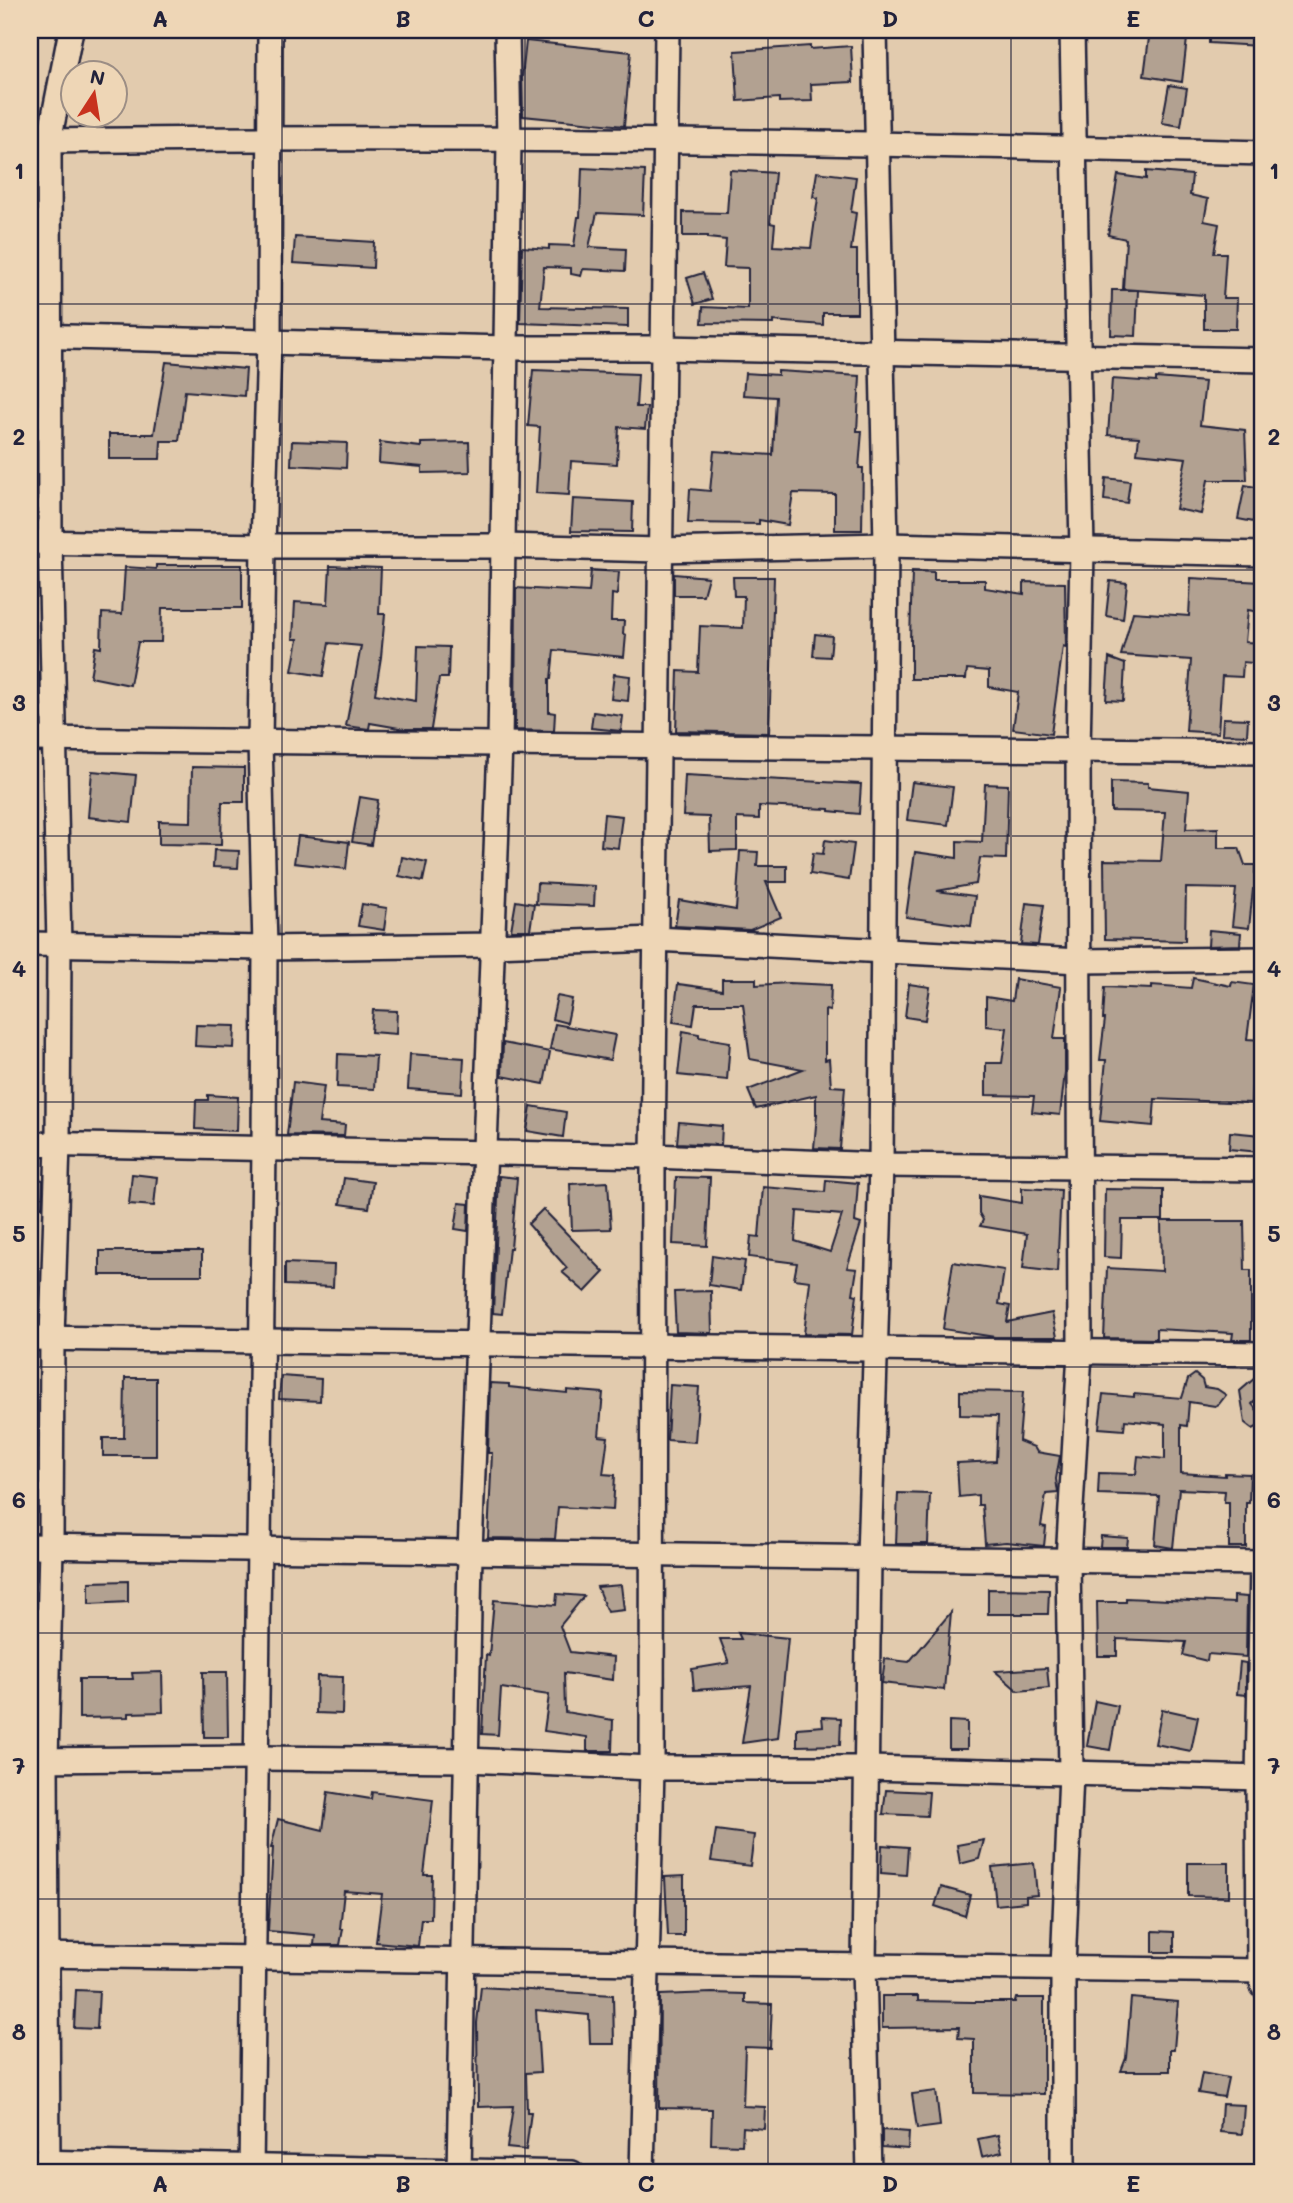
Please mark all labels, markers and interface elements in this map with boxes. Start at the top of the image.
text: A [152,3,168,33]
text: B [395,3,411,33]
text: C [637,3,655,33]
text: D [882,3,898,33]
text: E [1126,3,1140,33]
north arrow [60,60,130,130]
text: N [88,63,107,91]
text: 1 [14,155,24,185]
text: 1 [1269,155,1279,185]
text: 2 [13,421,25,451]
text: 2 [1268,421,1280,451]
text: 3 [12,687,26,717]
text: 3 [1267,687,1281,717]
text: 4 [12,953,26,983]
text: 4 [1267,953,1281,983]
text: 5 [12,1218,26,1248]
text: 5 [1267,1218,1281,1248]
text: 6 [12,1484,26,1514]
text: 6 [1267,1484,1281,1514]
text: 7 [13,1750,26,1780]
text: 7 [1268,1750,1281,1780]
text: 8 [12,2016,26,2046]
text: 8 [1267,2016,1281,2046]
text: A [152,2168,168,2198]
text: B [395,2168,411,2198]
text: C [637,2168,655,2198]
text: D [882,2168,898,2198]
text: E [1126,2168,1140,2198]

